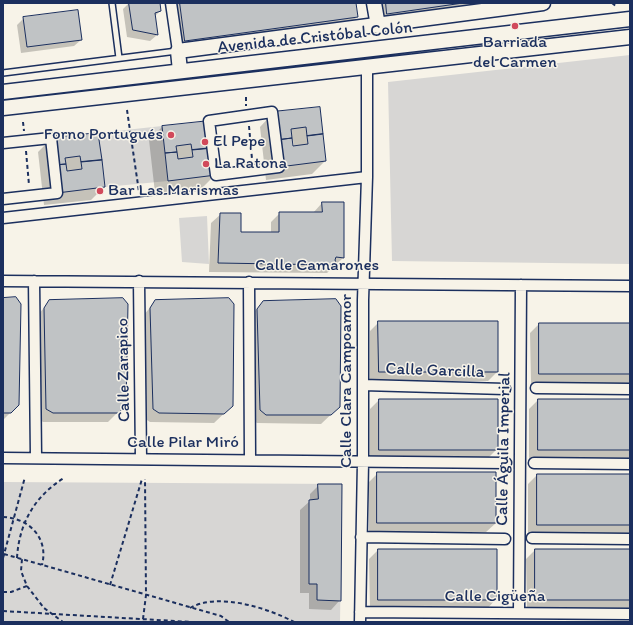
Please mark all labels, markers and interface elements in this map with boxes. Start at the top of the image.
street label: Avenida de Cristóbal Colón [217,18,413,58]
marker: Barriada del Carmen [510,21,520,31]
place label: Barriada del Carmen [473,33,557,73]
place label: Forno Portugués [44,125,163,145]
marker: Forno Portugués [166,130,176,140]
place label: El Pepe [213,132,265,152]
marker: El Pepe [200,137,210,147]
place label: La Ratona [214,154,287,174]
marker: La Ratona [201,159,211,169]
place label: Bar Las Marismas [108,181,239,201]
marker: Bar Las Marismas [95,186,105,196]
street label: Calle Camarones [255,256,379,276]
street label: Calle Clara Campoamor [337,294,357,468]
street label: Calle Zarapico [113,318,135,422]
street label: Calle Garcilla [385,359,485,383]
street label: Calle Águila Imperial [492,372,516,526]
street label: Calle Pilar Miró [127,433,239,453]
street label: Calle Cigüeña [444,587,546,607]

